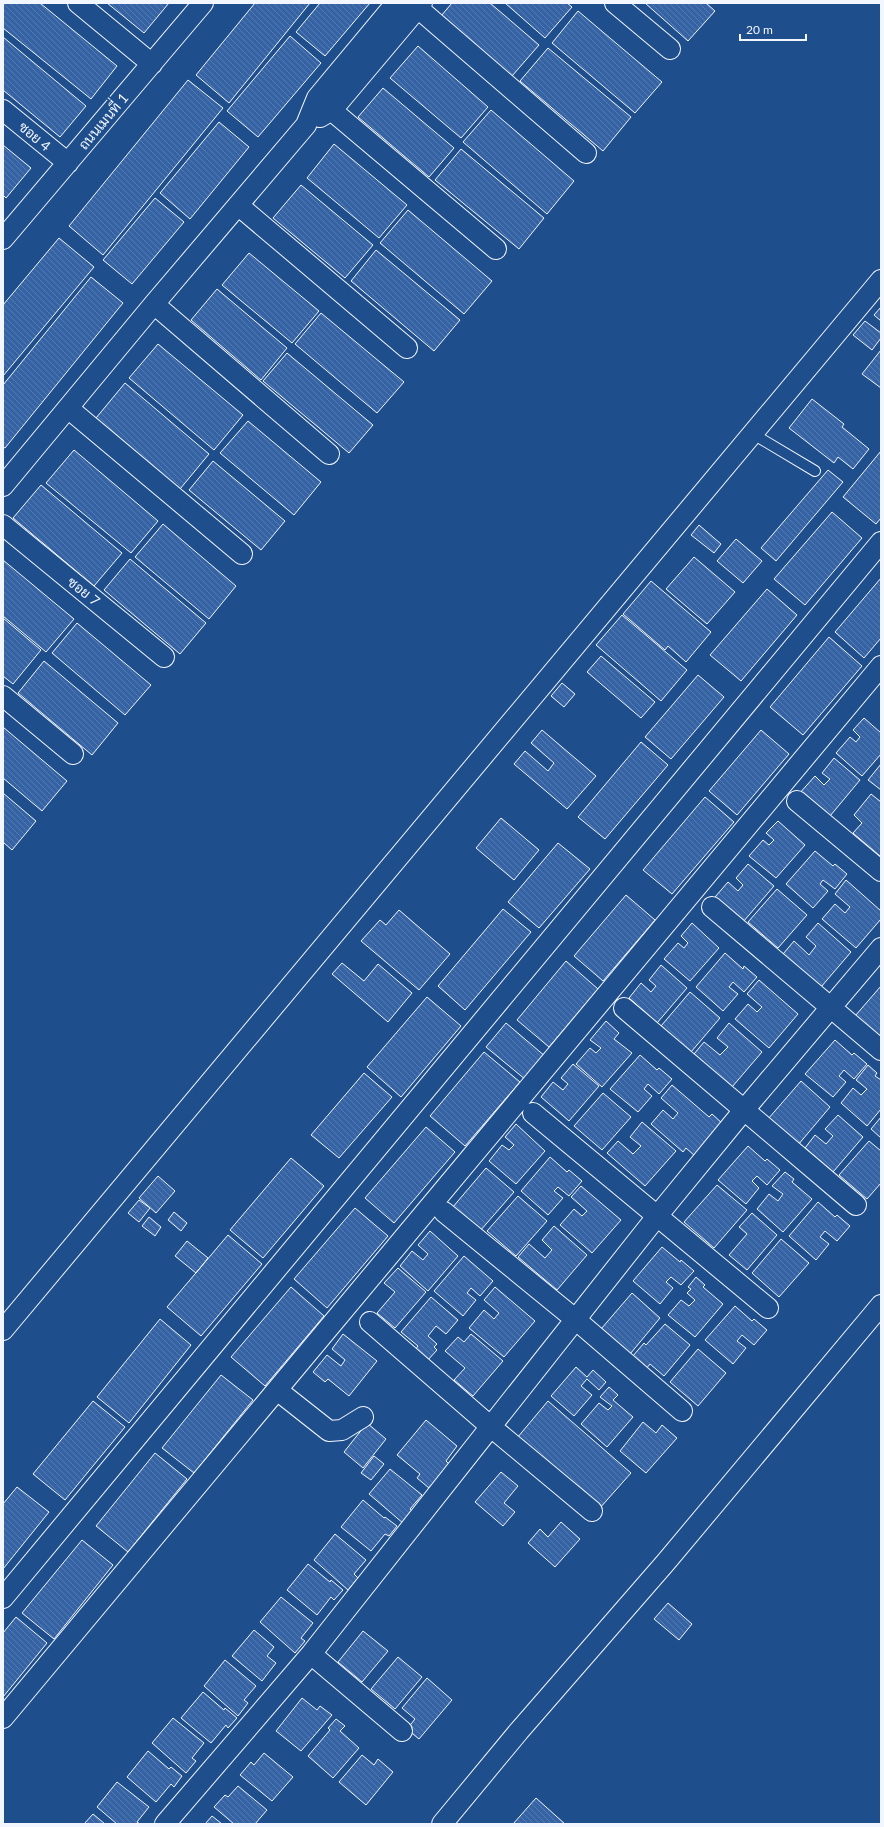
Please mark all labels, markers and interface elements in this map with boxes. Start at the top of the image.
scale bar [740,16,806,42]
text: 20 m [746,22,773,37]
street label: ถนนเมนที่ 1 [72,87,132,153]
street label: ซอย 4 [16,118,54,154]
street label: ซอย 7 [64,573,104,609]

